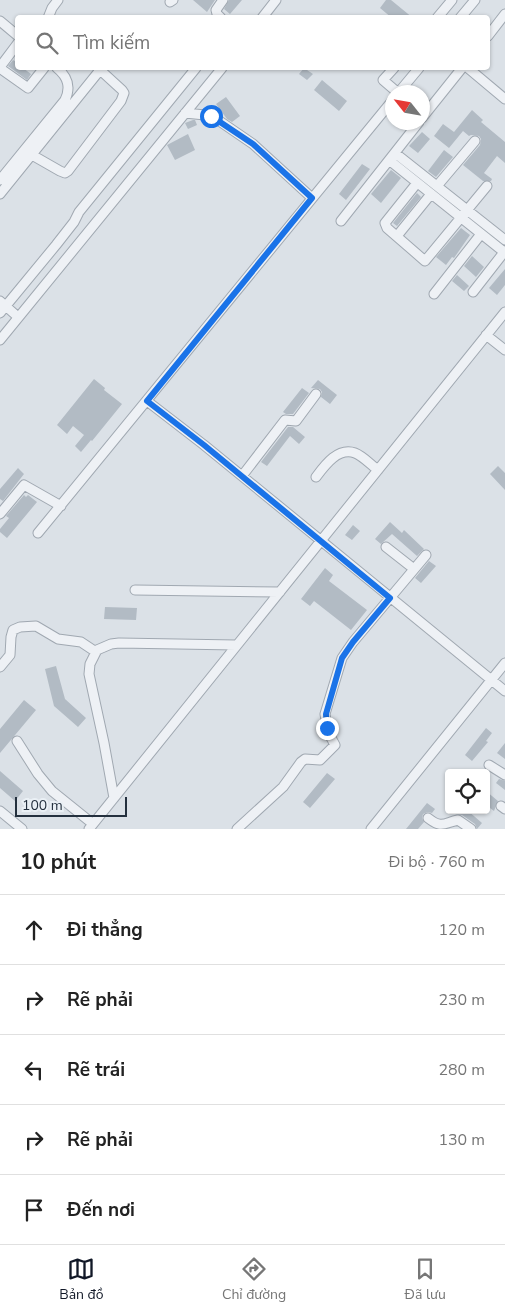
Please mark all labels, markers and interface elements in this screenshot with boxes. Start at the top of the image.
search box [15,15,490,70]
icon: search [33,29,61,57]
text: Tìm kiếm [73,30,150,56]
north arrow [385,85,430,130]
route start [200,105,223,128]
route end [316,717,339,740]
map controls [445,769,490,814]
button: locate [445,769,490,814]
scale bar [15,794,128,817]
text: 100 m [22,796,63,815]
text: 10 phút [20,848,96,876]
text: Đi bộ · 760 m [389,851,485,873]
icon: ahead [20,916,48,944]
text: Đi thẳng [67,917,143,943]
text: 120 m [438,919,485,941]
icon: right [20,986,48,1014]
text: Rẽ phải [67,987,133,1013]
text: 230 m [438,989,485,1011]
icon: left [20,1056,48,1084]
text: Rẽ trái [67,1057,125,1083]
text: 280 m [438,1059,485,1081]
icon: right [20,1126,48,1154]
text: Rẽ phải [67,1127,133,1153]
text: 130 m [438,1129,485,1151]
icon: arrive [20,1196,48,1224]
text: Đến nơi [67,1197,135,1223]
tab: Bản đồ [59,1255,104,1304]
tab: Chỉ đường [222,1255,286,1304]
tab: Đã lưu [405,1255,446,1304]

